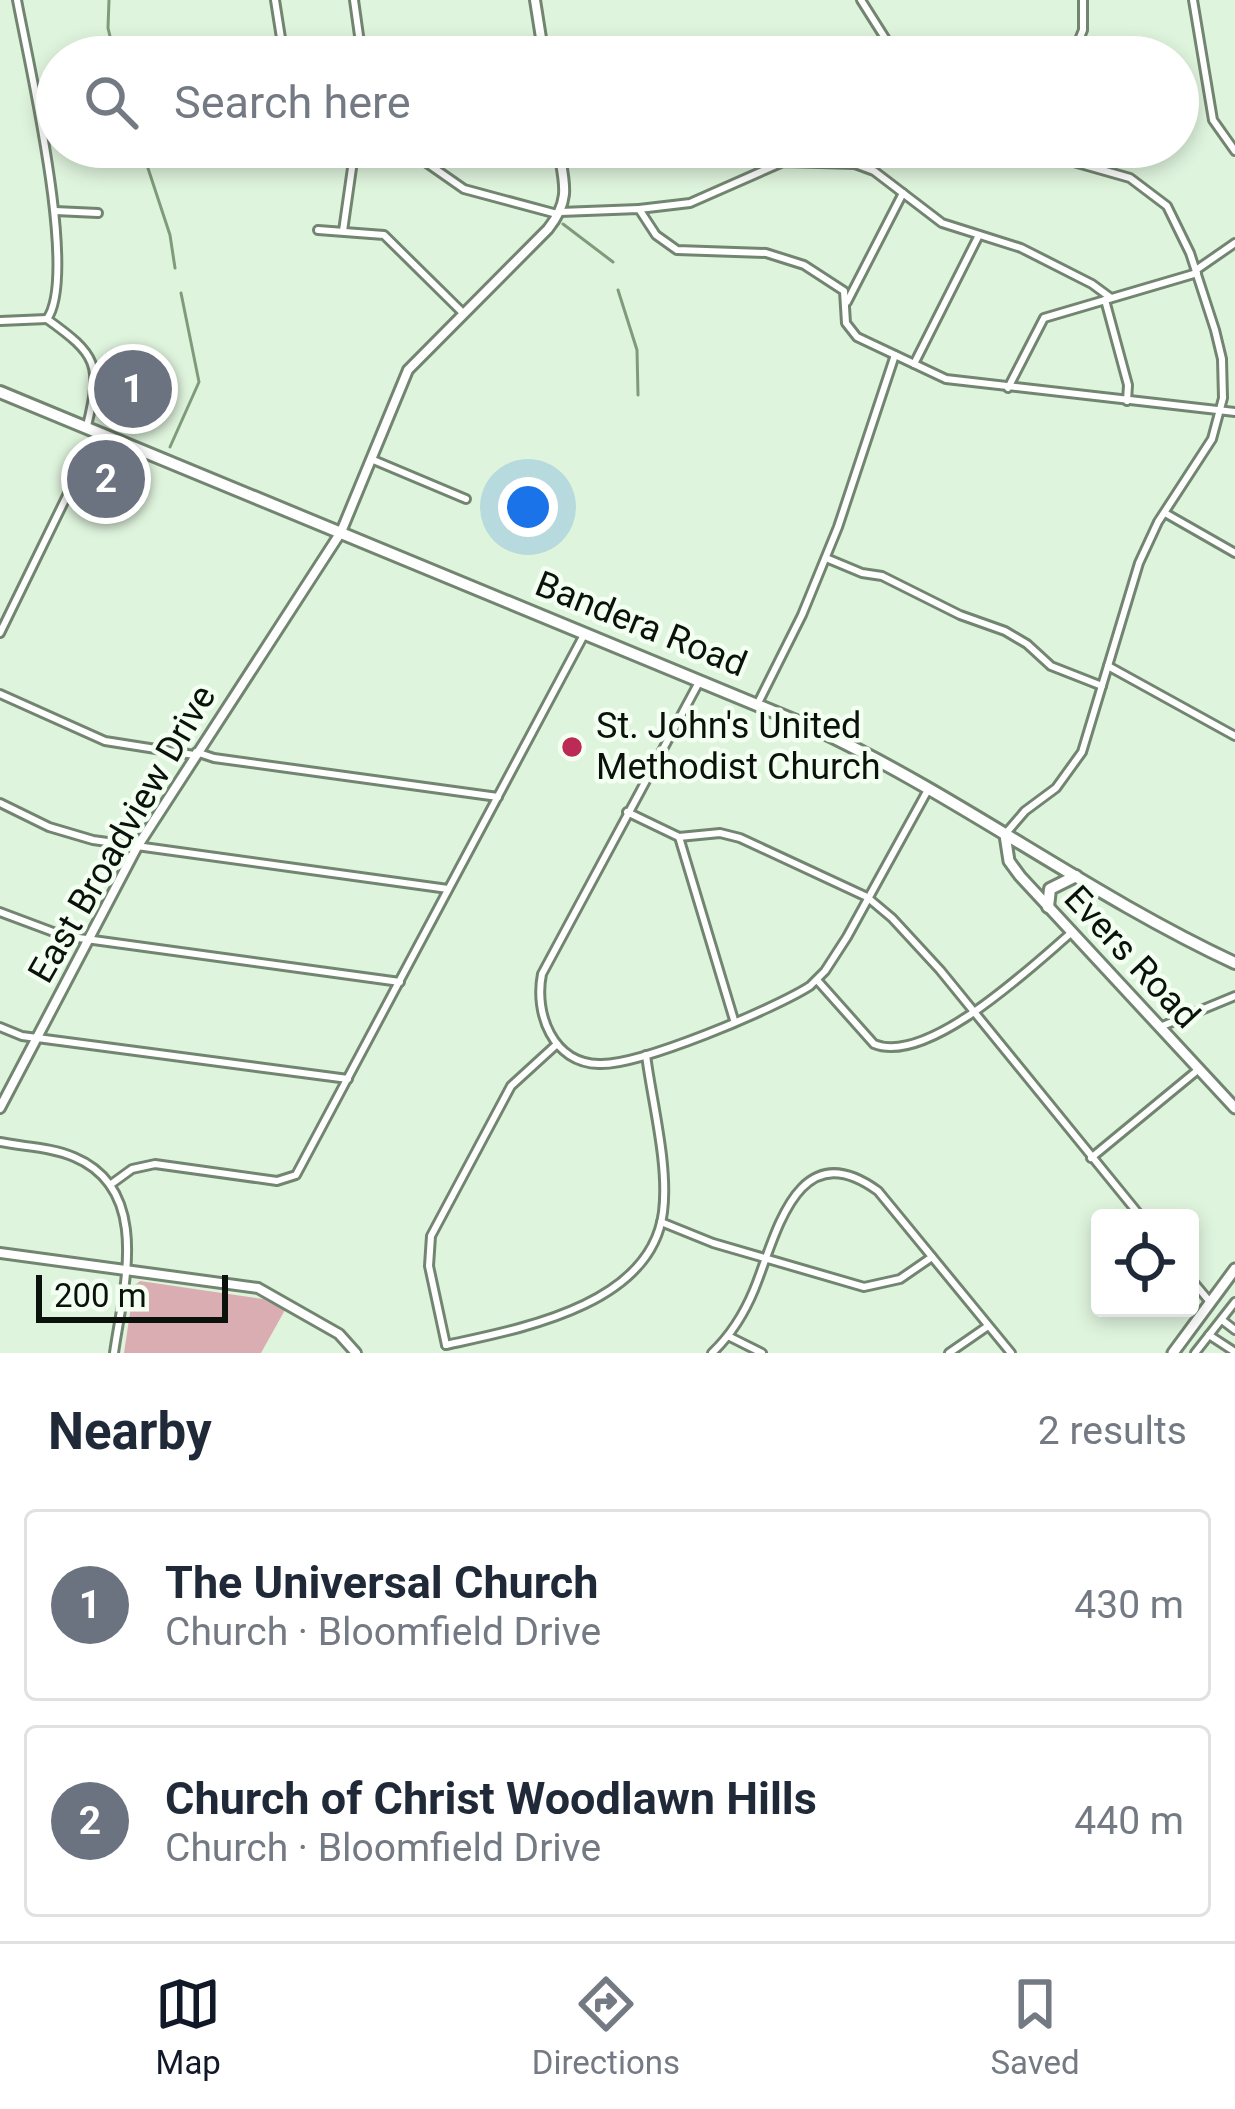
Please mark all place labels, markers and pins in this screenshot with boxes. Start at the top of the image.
pin: 1 [94,344,172,434]
pin: 2 [67,434,145,524]
place label: St. John's United Methodist Church [596,705,881,788]
marker: St. John's United Methodist Church [559,734,585,760]

